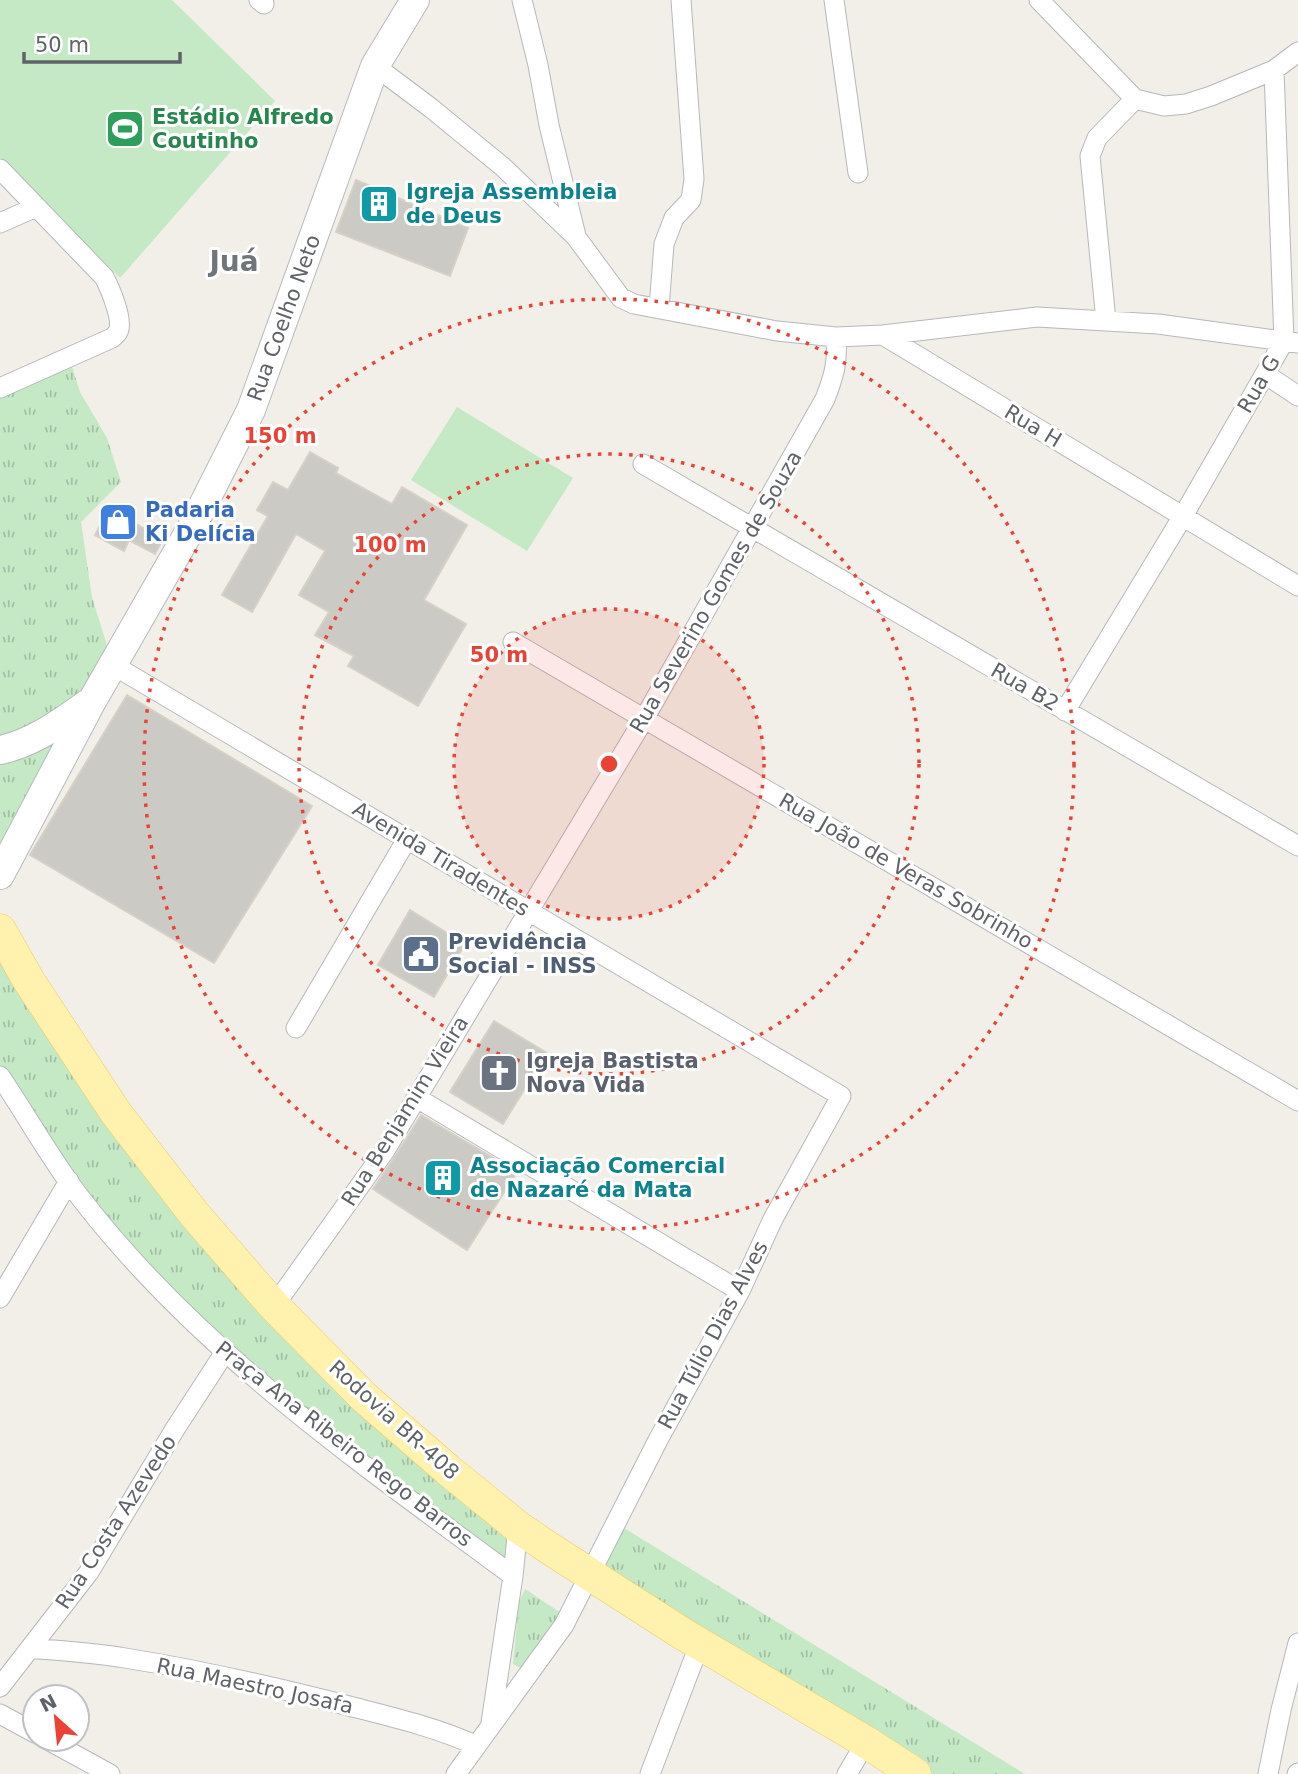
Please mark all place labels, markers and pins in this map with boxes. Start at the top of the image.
place label: Estádio Alfredo Coutinho [152,105,334,153]
sports icon: Estádio Alfredo Coutinho [104,108,146,150]
place label: Igreja Assembleia de Deus [406,180,617,228]
building icon: Igreja Assembleia de Deus [358,183,400,225]
place label: Padaria Ki Delícia [145,498,256,546]
shop icon: Padaria Ki Delícia [97,501,139,543]
centre of rings [597,752,621,776]
place label: Previdência Social - INSS [448,930,597,978]
public building icon: Previdência Social - INSS [400,933,442,975]
place label: Igreja Bastista Nova Vida [526,1049,699,1097]
church icon: Igreja Bastista Nova Vida [478,1052,520,1094]
place label: Associação Comercial de Nazaré da Mata [470,1154,725,1202]
building icon: Associação Comercial de Nazaré da Mata [422,1157,464,1199]

